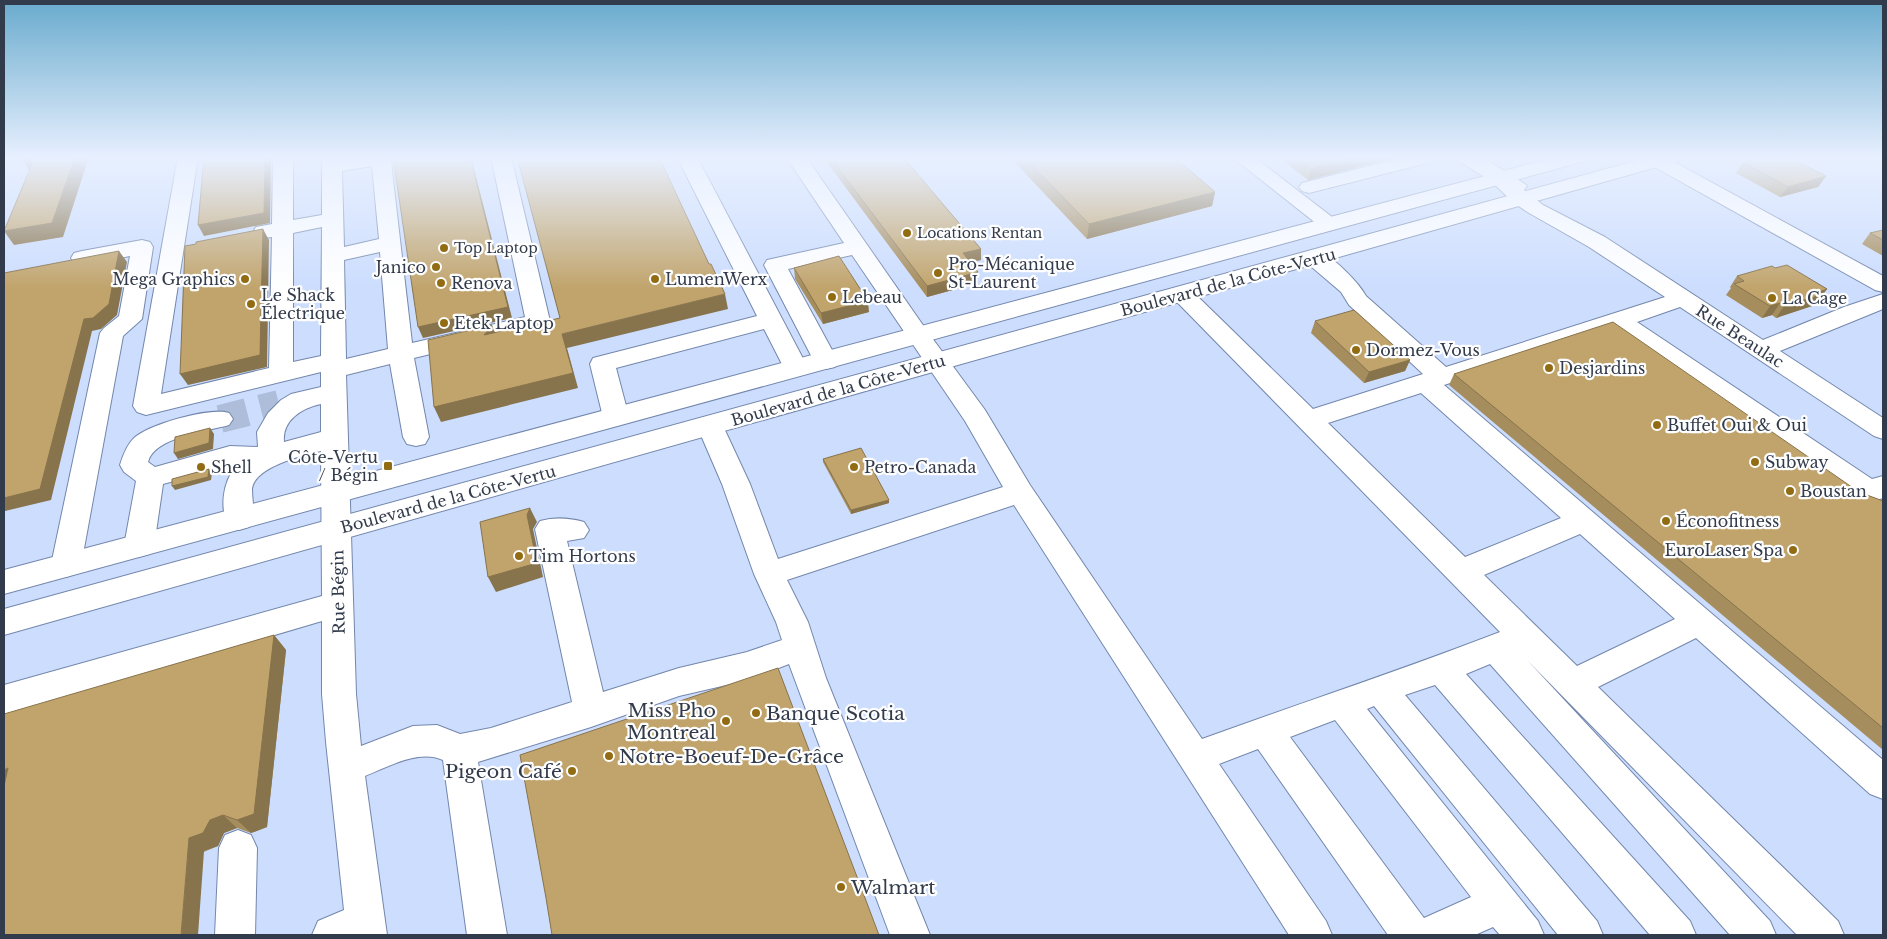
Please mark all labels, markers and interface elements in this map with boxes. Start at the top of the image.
place label: Locations Rentan [917,224,1042,242]
marker: Locations Rentan [901,227,913,239]
place label: Top Laptop [454,239,538,257]
marker: Top Laptop [438,242,450,254]
street label: Boulevard de la Côte-Vertu [1118,244,1338,320]
place label: Pro-Mécanique St-Laurent [948,254,1075,292]
place label: Janico [374,257,426,277]
marker: Janico [430,261,442,273]
marker: Pro-Mécanique St-Laurent [932,267,944,279]
place label: Mega Graphics [112,269,235,289]
place label: LumenWerx [665,269,768,289]
marker: Mega Graphics [239,273,251,285]
place label: Renova [451,273,512,293]
marker: LumenWerx [649,273,661,285]
marker: Renova [435,277,447,289]
place label: Le Shack Électrique [261,285,345,323]
place label: Lebeau [842,287,902,307]
place label: La Cage [1782,288,1847,308]
marker: Lebeau [826,291,838,303]
marker: La Cage [1766,292,1778,304]
marker: Le Shack Électrique [245,298,257,310]
street label: Rue Beaulac [1692,300,1788,372]
place label: Etek Laptop [454,313,554,333]
marker: Etek Laptop [438,317,450,329]
place label: Dormez-Vous [1366,340,1480,360]
marker: Dormez-Vous [1350,344,1362,356]
street label: Boulevard de la Côte-Vertu [729,350,948,430]
place label: Desjardins [1559,358,1645,378]
marker: Desjardins [1543,362,1555,374]
place label: Buffet Oui & Oui [1667,415,1808,435]
marker: Buffet Oui & Oui [1651,419,1663,431]
place label: Côte-Vertu / Bégin [288,447,378,485]
place label: Subway [1765,452,1829,472]
marker: Subway [1749,456,1761,468]
place label: Shell [211,457,252,477]
place label: Petro-Canada [864,457,976,477]
marker: Côte-Vertu / Bégin [382,460,394,472]
marker: Shell [195,461,207,473]
street label: Boulevard de la Côte-Vertu [338,461,558,537]
marker: Petro-Canada [848,461,860,473]
place label: Boustan [1800,481,1867,501]
marker: Boustan [1784,485,1796,497]
place label: Éconofitness [1676,511,1779,531]
marker: Éconofitness [1660,515,1672,527]
place label: EuroLaser Spa [1664,540,1783,560]
marker: EuroLaser Spa [1787,544,1799,556]
place label: Tim Hortons [529,546,636,566]
street label: Rue Bégin [327,550,349,634]
marker: Tim Hortons [513,550,525,562]
place label: Miss Pho Montreal [627,699,716,744]
place label: Banque Scotia [766,702,905,725]
marker: Banque Scotia [750,707,762,719]
marker: Miss Pho Montreal [720,715,732,727]
place label: Notre-Boeuf-De-Grâce [619,745,844,768]
marker: Notre-Boeuf-De-Grâce [603,750,615,762]
place label: Pigeon Café [445,760,562,783]
marker: Pigeon Café [566,765,578,777]
place label: Walmart [850,876,936,899]
marker: Walmart [835,881,847,893]

